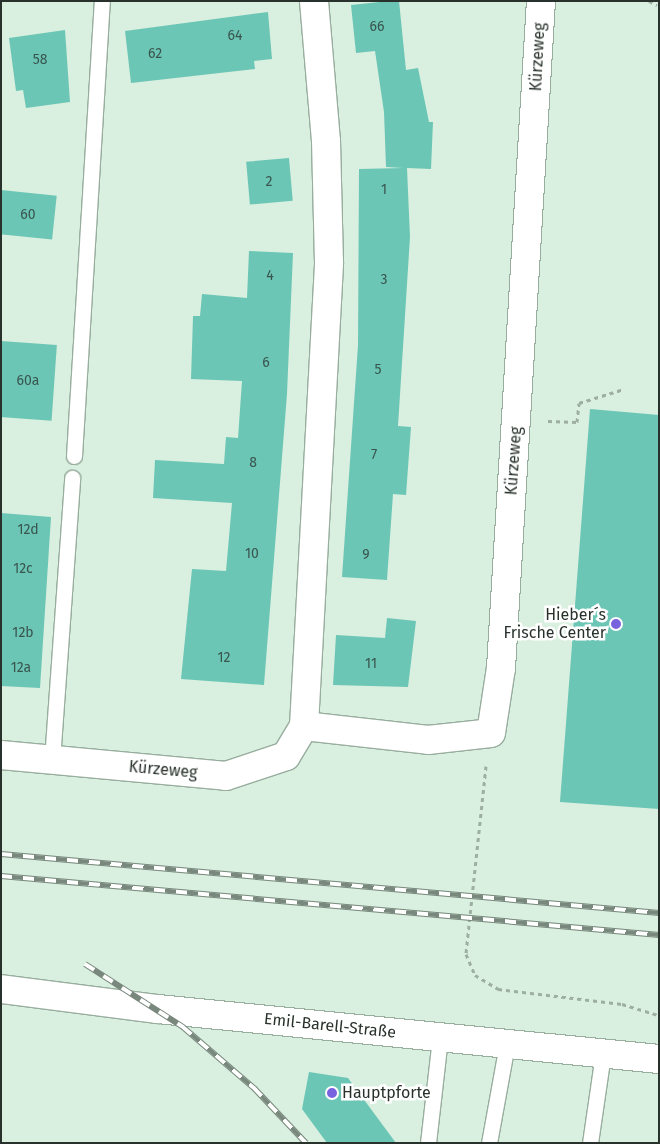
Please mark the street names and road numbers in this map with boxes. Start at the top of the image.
street label: Kürzeweg [527,22,549,92]
street label: Kürzeweg [502,426,526,496]
street label: Kürzeweg [128,757,198,783]
street label: Emil-Barell-Straße [263,1010,397,1042]

